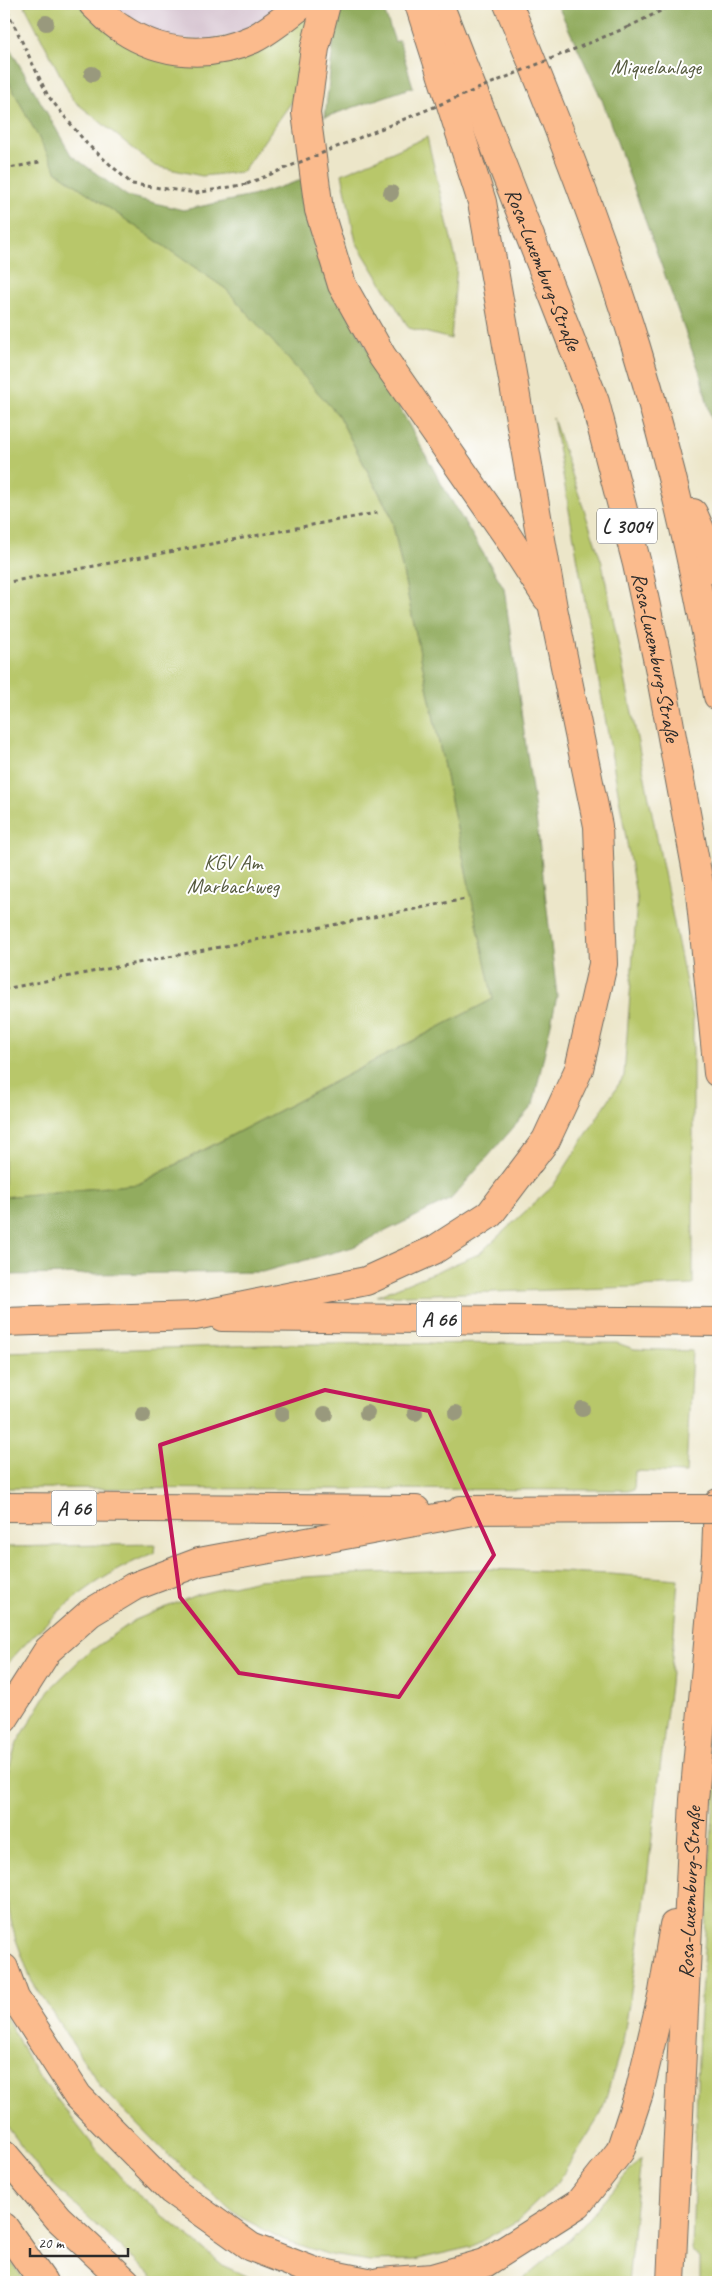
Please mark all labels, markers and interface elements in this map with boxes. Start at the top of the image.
park label: Miquelanlage [611,54,702,80]
street label: Rosa-Luxemburg-Straße [499,184,587,356]
road number: L 3004 [597,508,657,544]
street label: Rosa-Luxemburg-Straße [626,570,686,746]
park label: KGV Am Marbachweg [187,849,281,899]
road number: A 66 [416,1302,462,1336]
road number: A 66 [52,1490,96,1526]
street label: Rosa-Luxemburg-Straße [672,1804,707,1979]
scale bar [30,2226,128,2258]
text: 20 m [38,2234,65,2253]

